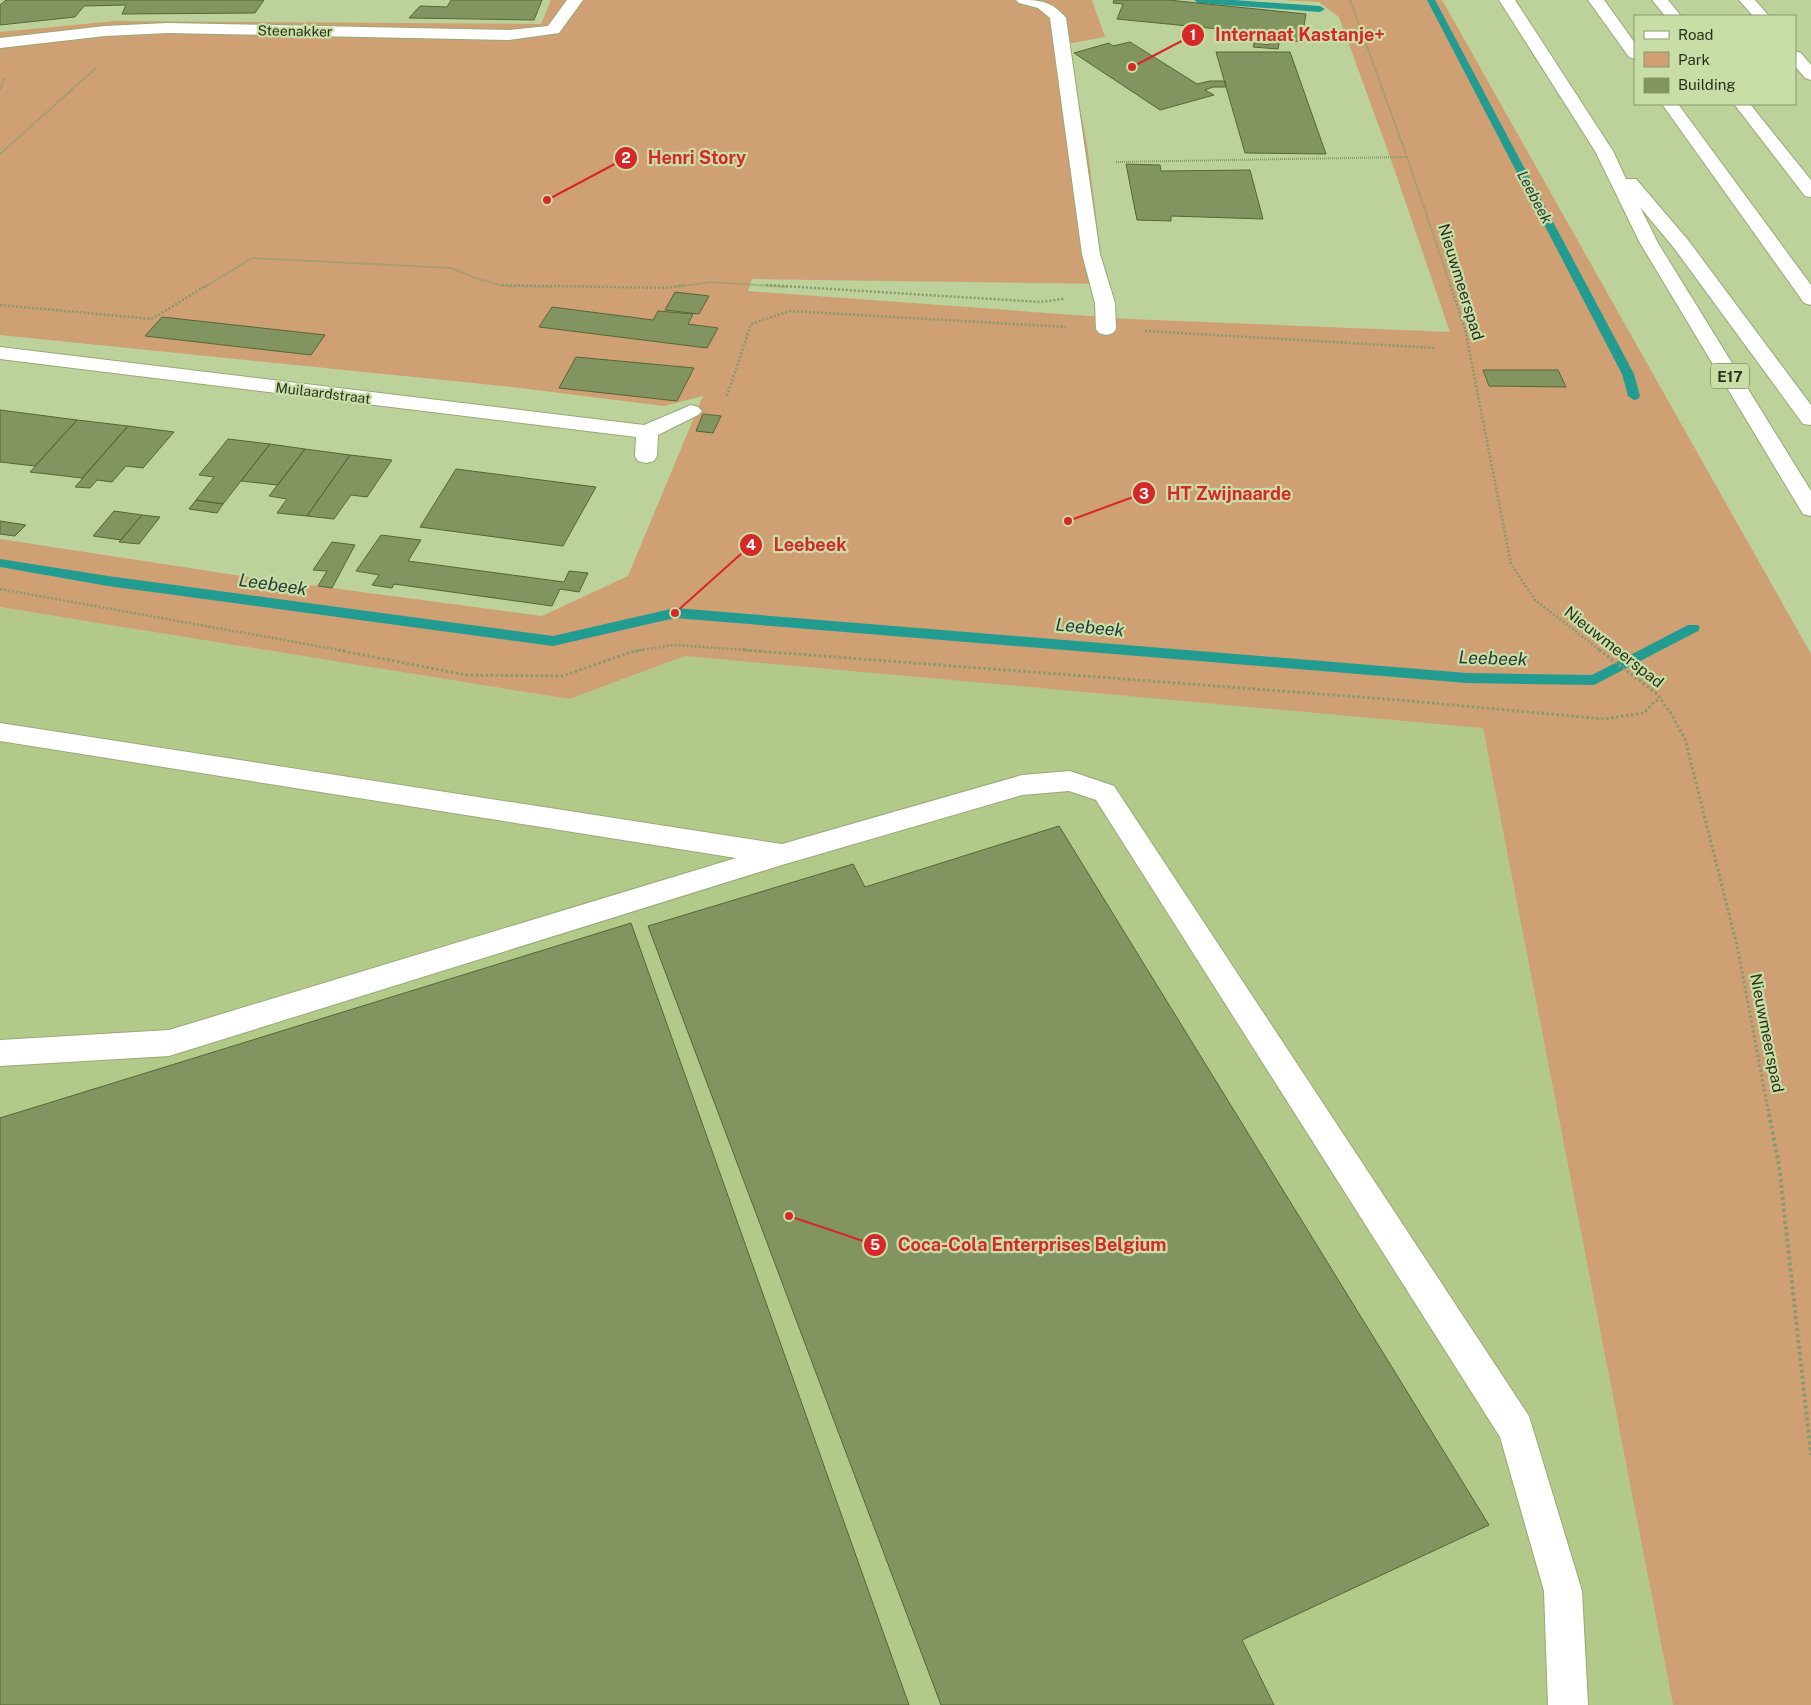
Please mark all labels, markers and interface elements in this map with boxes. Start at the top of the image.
legend [1634,15,1796,105]
callout: Internaat Kastanje+ [1180,18,1395,51]
street label: Steenakker [257,22,333,40]
text: Internaat Kastanje+ [1215,24,1385,45]
text: 1 [1190,26,1196,43]
text: Road [1678,26,1714,43]
text: Park [1678,51,1710,68]
text: Building [1678,76,1736,93]
callout: Henri Story [613,141,757,174]
text: Henri Story [648,147,746,168]
text: 2 [621,149,631,166]
water label: Leebeek [1514,168,1556,227]
street label: Nieuwmeerspad [1434,221,1488,343]
road number: E17 [1711,364,1749,388]
street label: Muilaardstraat [275,379,371,407]
callout: HT Zwijnaarde [1132,477,1301,510]
text: HT Zwijnaarde [1167,483,1291,504]
text: 3 [1139,485,1149,502]
callout: Leebeek [738,528,857,561]
text: Leebeek [773,534,847,555]
text: 4 [746,536,756,553]
water label: Leebeek [237,569,309,599]
street label: Nieuwmeerspad [1561,602,1667,692]
water label: Leebeek [1055,614,1126,640]
water label: Leebeek [1458,646,1528,670]
street label: Nieuwmeerspad [1746,972,1788,1094]
callout: Coca-Cola Enterprises Belgium [862,1228,1176,1261]
text: Coca-Cola Enterprises Belgium [898,1234,1166,1255]
text: 5 [870,1236,880,1253]

